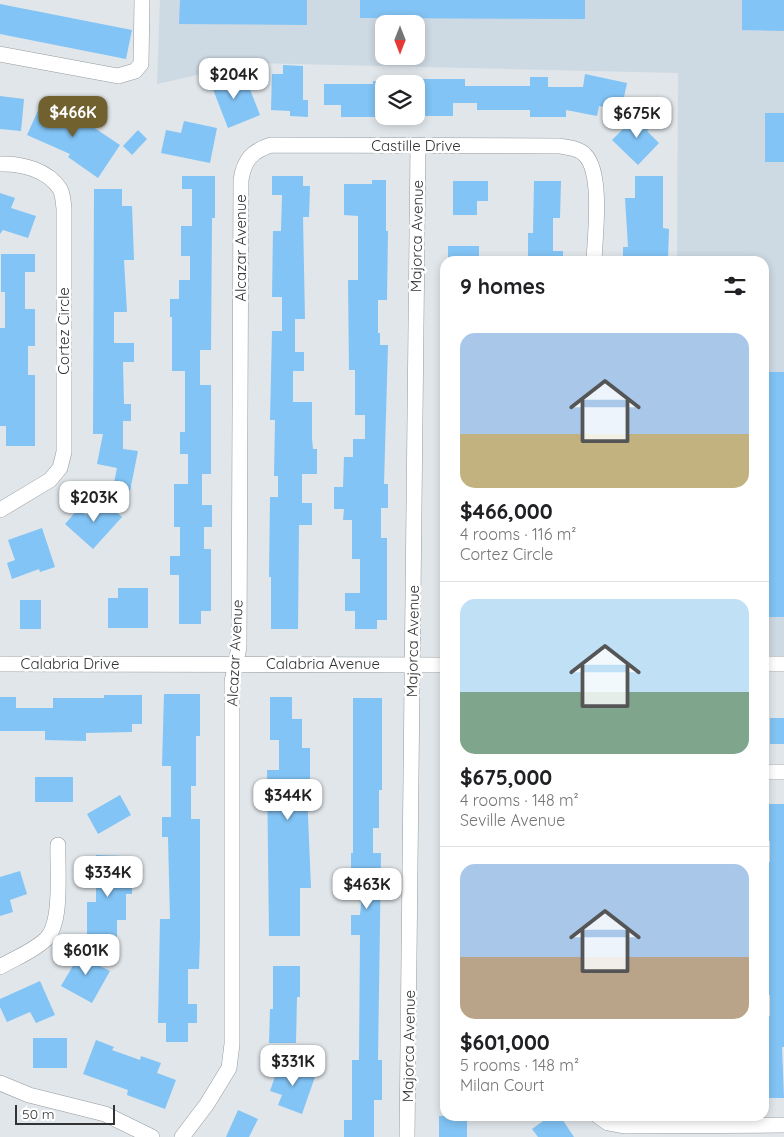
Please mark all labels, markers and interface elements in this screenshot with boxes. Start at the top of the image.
north arrow [375,15,425,65]
map controls [375,15,425,125]
pin: $204K [199,58,269,100]
text: $204K [210,64,258,84]
button: layers [375,75,425,125]
pin: $466K [38,96,108,138]
pin: $675K [602,96,672,139]
text: $466K [49,102,97,122]
text: $675K [614,103,660,123]
street label: Castille Drive [371,136,461,155]
street label: Majorca Avenue [406,180,427,292]
street label: Alcazar Avenue [231,194,250,302]
icon: filters [721,272,749,300]
text: 9 homes [460,273,545,299]
street label: Cortez Circle [54,287,73,375]
icon: home [560,366,650,456]
pin: $203K [59,480,129,523]
text: $203K [70,487,118,507]
text: $466,000 [460,498,553,524]
text: 4 rooms · 116 m² [460,524,576,544]
text: Cortez Circle [460,544,553,564]
street label: Majorca Avenue [402,585,423,697]
street label: Alcazar Avenue [222,599,247,707]
icon: home [560,631,650,721]
street label: Calabria Drive [21,654,119,673]
street label: Calabria Avenue [266,654,380,673]
text: $675,000 [460,764,552,790]
pin: $344K [253,778,323,821]
text: $344K [264,785,312,805]
text: 4 rooms · 148 m² [460,790,579,810]
text: Seville Avenue [460,810,565,830]
pin: $334K [73,856,143,898]
text: $334K [85,862,131,882]
pin: $463K [332,868,402,910]
text: $463K [344,874,390,894]
icon: home [560,896,650,986]
pin: $601K [51,934,121,976]
text: $601K [64,940,108,960]
street label: Majorca Avenue [398,990,419,1102]
text: $601,000 [460,1029,550,1055]
pin: $331K [258,1044,328,1087]
text: $331K [271,1051,315,1071]
text: 5 rooms · 148 m² [460,1055,579,1075]
text: Milan Court [460,1075,544,1095]
scale bar [15,1102,115,1125]
text: 50 m [22,1105,55,1123]

